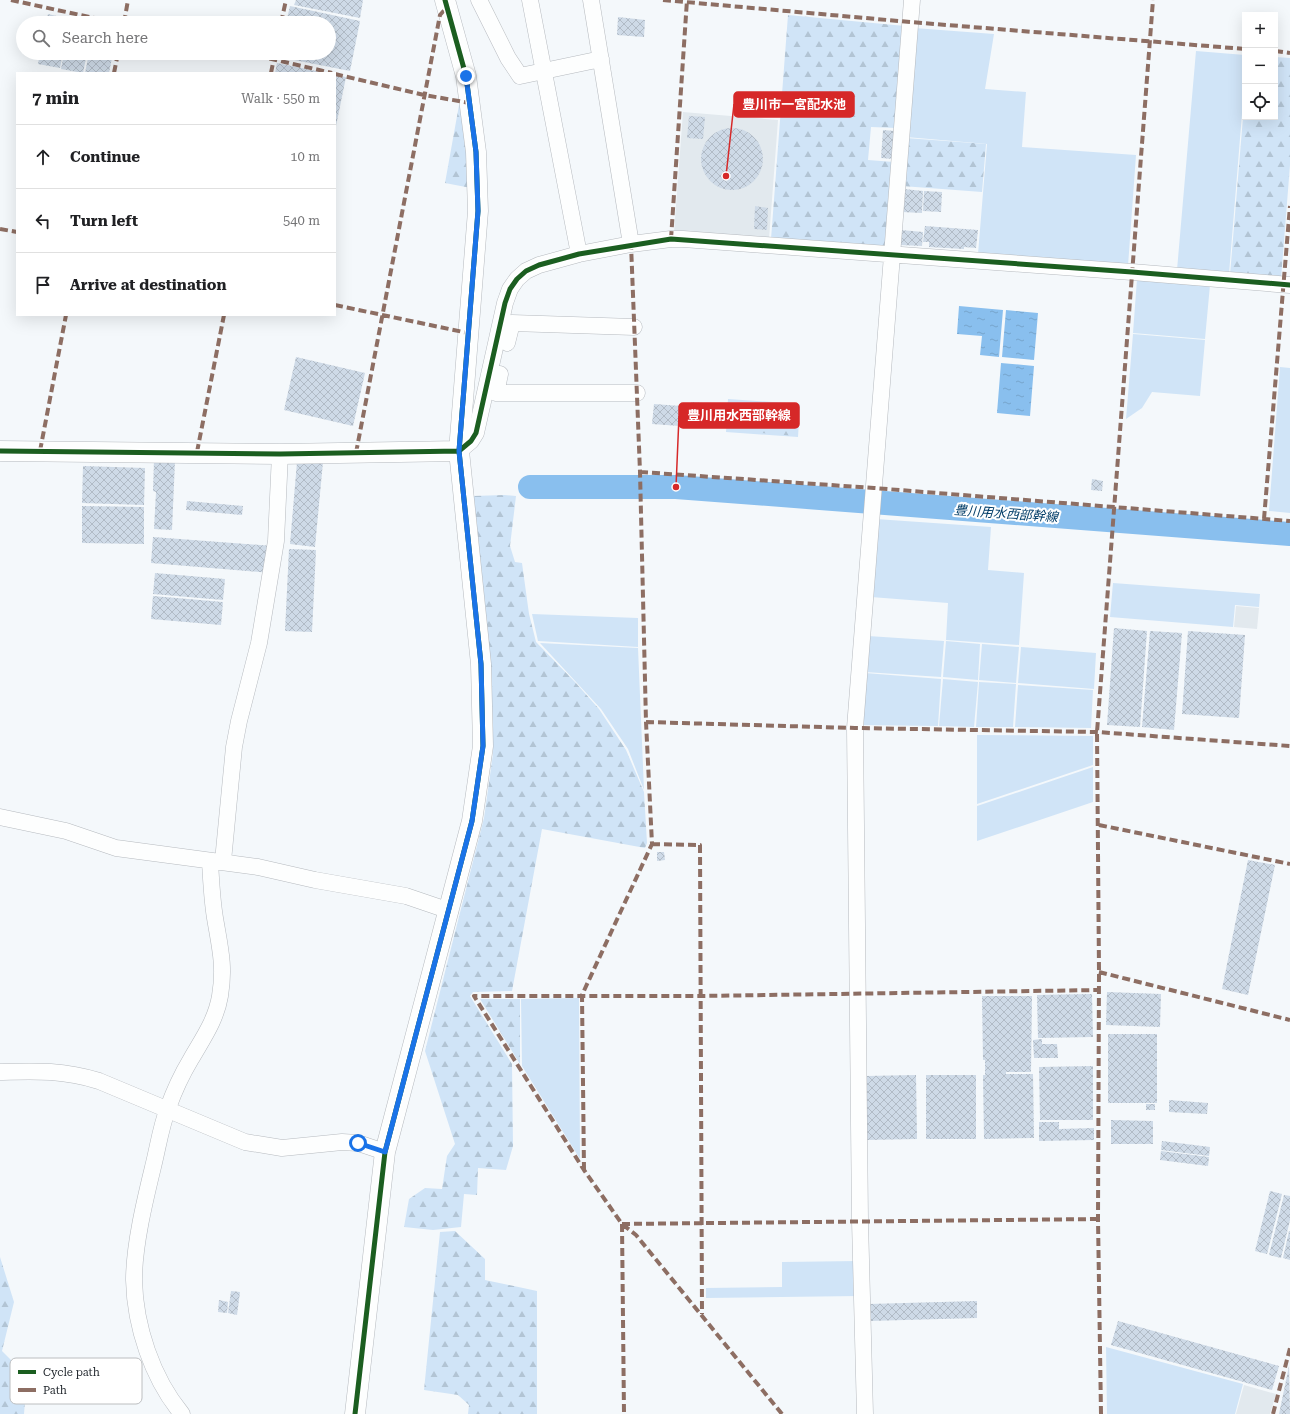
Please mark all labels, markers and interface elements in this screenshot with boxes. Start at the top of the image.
map controls [1242,12,1278,120]
button: + [1242,12,1278,48]
search box [16,16,336,60]
icon: search [30,27,52,49]
text: Search here [62,29,148,47]
button: − [1242,48,1278,84]
route end [457,67,475,85]
button: locate [1242,84,1278,120]
text: 7 min [32,88,79,108]
text: Walk · 550 m [241,91,320,106]
callout: 豊川市一宮配水池 [734,92,854,117]
text: 豊川市一宮配水池 [742,97,846,112]
icon: ahead [32,146,54,168]
text: Continue [70,148,140,166]
text: 10 m [290,149,320,164]
icon: left [32,210,54,232]
text: Turn left [70,212,138,230]
text: 540 m [283,213,320,228]
icon: arrive [32,274,54,296]
text: Arrive at destination [70,276,226,294]
callout: 豊川用水西部幹線 [679,403,799,428]
text: 豊川用水西部幹線 [687,408,791,423]
water label: 豊川用水西部幹線 [954,502,1060,525]
route start [349,1134,367,1152]
legend [10,1358,142,1404]
text: Cycle path [43,1366,100,1379]
text: Path [43,1384,67,1397]

